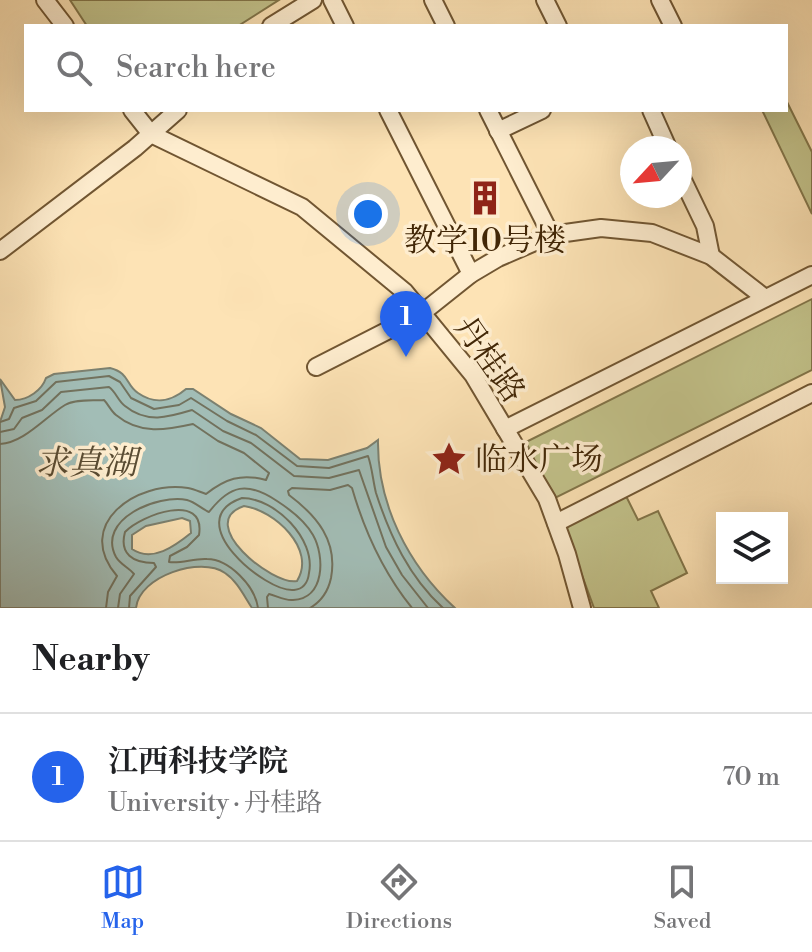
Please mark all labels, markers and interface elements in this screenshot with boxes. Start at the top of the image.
search box [24,24,788,112]
icon: search [52,46,96,90]
text: Search here [116,49,276,87]
north arrow [620,136,692,208]
building icon: 教学10号楼 [466,179,504,217]
your location [348,194,388,234]
place label: 教学10号楼 [404,221,566,261]
pin: 1 [380,291,432,357]
street label: 丹桂路 [445,309,533,410]
place icon: 临水广场 [430,440,468,478]
place label: 临水广场 [475,440,603,480]
water label: 求真湖 [35,443,143,485]
map controls [716,512,788,584]
button: layers [716,512,788,584]
text: Nearby [32,639,150,681]
text: 江西科技学院 [108,743,288,781]
text: 1 [52,761,64,793]
text: 70 m [722,761,780,793]
text: University · 丹桂路 [108,787,322,819]
tab: Map [101,860,145,935]
tab: Directions [346,860,452,935]
tab: Saved [654,860,711,935]

